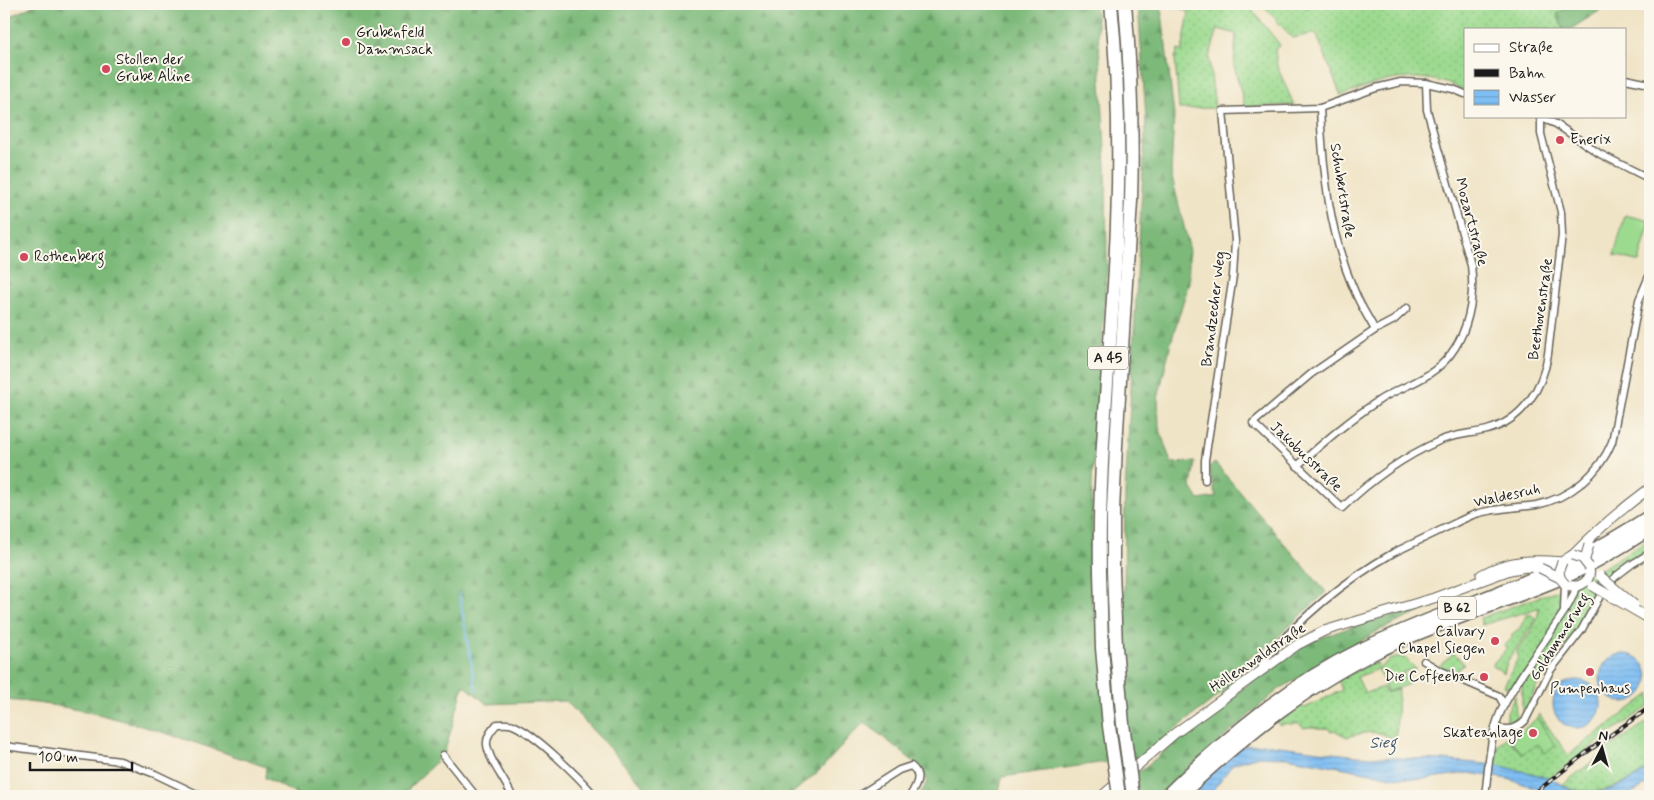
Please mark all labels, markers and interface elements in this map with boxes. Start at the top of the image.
place label: Grubenfeld Dammsack [356,23,433,60]
legend [1464,28,1626,118]
marker: Grubenfeld Dammsack [340,36,352,48]
text: Straße [1509,38,1553,58]
place label: Stollen der Grube Aline [116,50,191,87]
marker: Stollen der Grube Aline [100,63,112,75]
text: Bahn [1509,64,1546,84]
text: Wasser [1509,88,1556,108]
place label: Enerix [1570,130,1611,150]
marker: Enerix [1554,134,1566,146]
street label: Schubertstraße [1325,142,1359,240]
street label: Mozartstraße [1450,176,1492,268]
place label: Rothenberg [34,247,105,268]
street label: Brandzecher Weg [1197,250,1232,368]
marker: Rothenberg [18,251,30,263]
street label: Beethovenstraße [1524,257,1558,361]
road number: A 45 [1088,346,1128,369]
street label: Jakobusstraße [1265,417,1347,497]
street label: Waldesruh [1472,479,1542,513]
street label: Goldammerweg [1525,589,1596,685]
road number: B 62 [1438,596,1476,620]
street label: Höllenwaldstraße [1206,618,1310,698]
place label: Calvary Chapel Siegen [1398,622,1485,660]
marker: Calvary Chapel Siegen [1489,635,1501,647]
marker: Pumpenhaus [1584,666,1596,678]
place label: Die Coffeebar [1384,667,1475,687]
marker: Die Coffeebar [1478,671,1490,683]
place label: Pumpenhaus [1550,679,1630,699]
north arrow [1576,722,1626,772]
place label: Skateanlage [1443,723,1523,744]
marker: Skateanlage [1527,727,1539,739]
text: N [1598,727,1609,746]
water label: Sieg [1369,732,1398,756]
scale bar [30,740,132,772]
text: 100 m [38,748,78,768]

